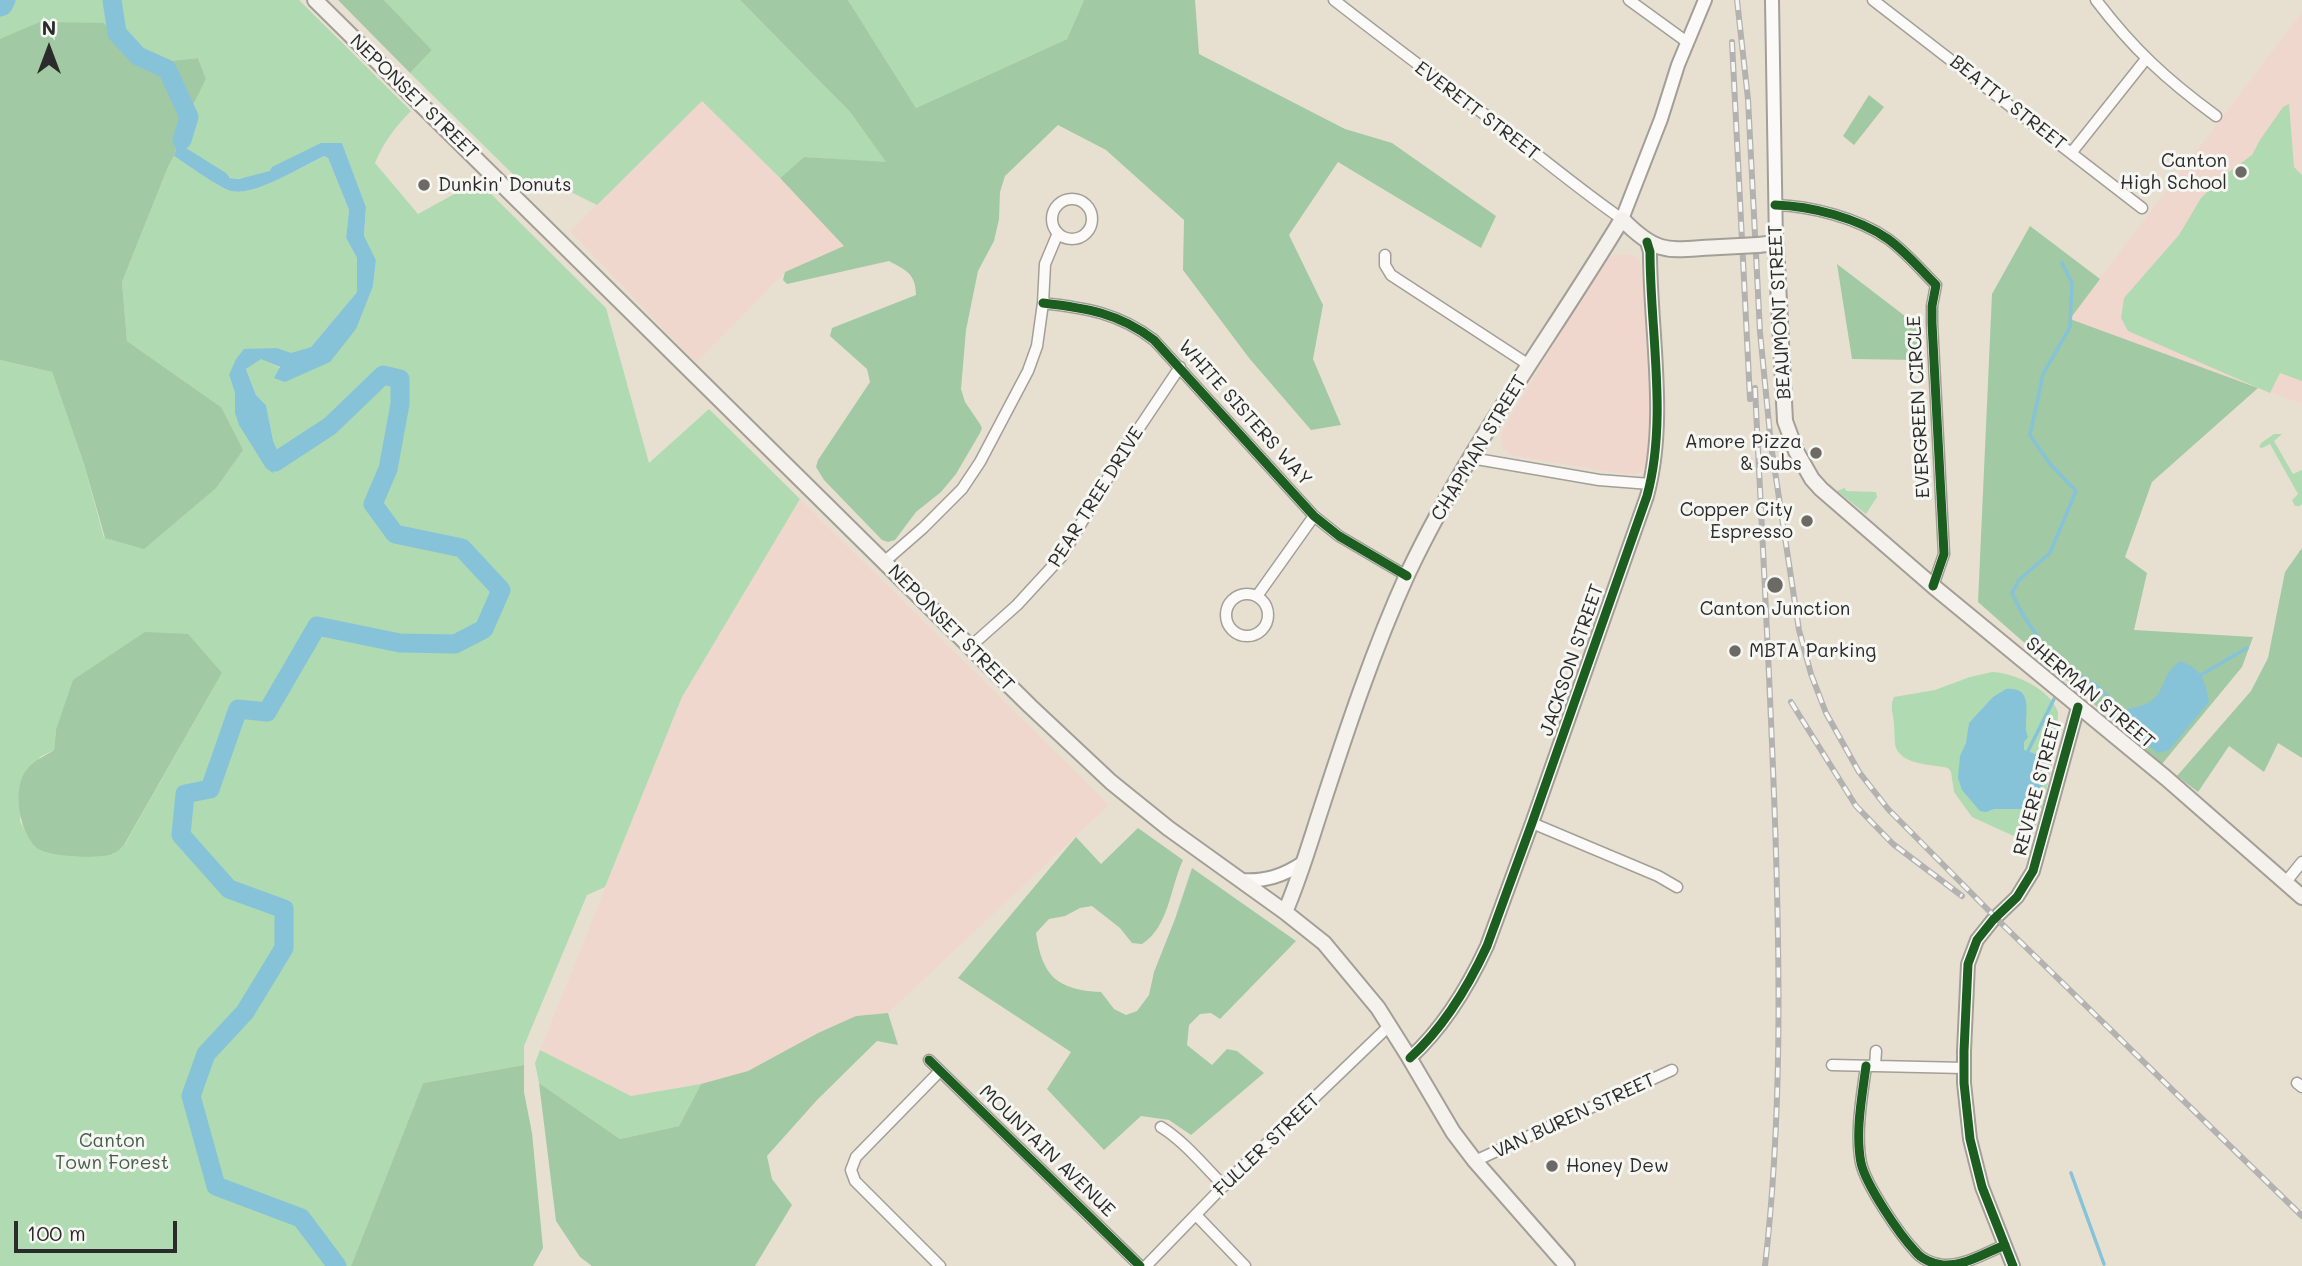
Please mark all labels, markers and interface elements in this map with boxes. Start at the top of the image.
north arrow [14,14,84,84]
text: N [42,15,56,40]
street label: NEPONSET STREET [345,30,483,164]
street label: BEATTY STREET [1945,51,2071,155]
street label: EVERETT STREET [1410,57,1544,165]
place label: Canton High School [2120,150,2227,194]
marker: Canton High School [2233,164,2249,180]
place label: Dunkin' Donuts [438,174,572,196]
marker: Dunkin' Donuts [416,177,432,193]
street label: BEAUMONT STREET [1764,224,1796,400]
street label: EVERGREEN CIRCLE [1903,315,1935,499]
street label: WHITE SISTERS WAY [1173,335,1317,491]
street label: CHAPMAN STREET [1426,371,1532,525]
street label: PEAR TREE DRIVE [1044,423,1148,571]
place label: Amore Pizza & Subs [1685,431,1802,475]
marker: Amore Pizza & Subs [1808,445,1824,461]
place label: Copper City Espresso [1680,499,1793,543]
marker: Copper City Espresso [1799,513,1815,529]
street label: NEPONSET STREET [883,560,1019,696]
marker: Canton Junction [1765,575,1785,595]
street label: JACKSON STREET [1535,581,1609,739]
place label: Canton Junction [1700,598,1850,620]
street label: SHERMAN STREET [2021,632,2159,754]
place label: MBTA Parking [1749,640,1876,662]
marker: MBTA Parking [1727,643,1743,659]
street label: REVERE STREET [2009,716,2067,858]
street label: VAN BUREN STREET [1489,1068,1659,1164]
street label: MOUNTAIN AVENUE [974,1080,1120,1222]
street label: FULLER STREET [1209,1089,1325,1201]
park label: Canton Town Forest [55,1130,169,1174]
place label: Honey Dew [1566,1155,1669,1177]
marker: Honey Dew [1544,1158,1560,1174]
scale bar [18,1206,180,1250]
text: 100 m [27,1219,86,1246]

